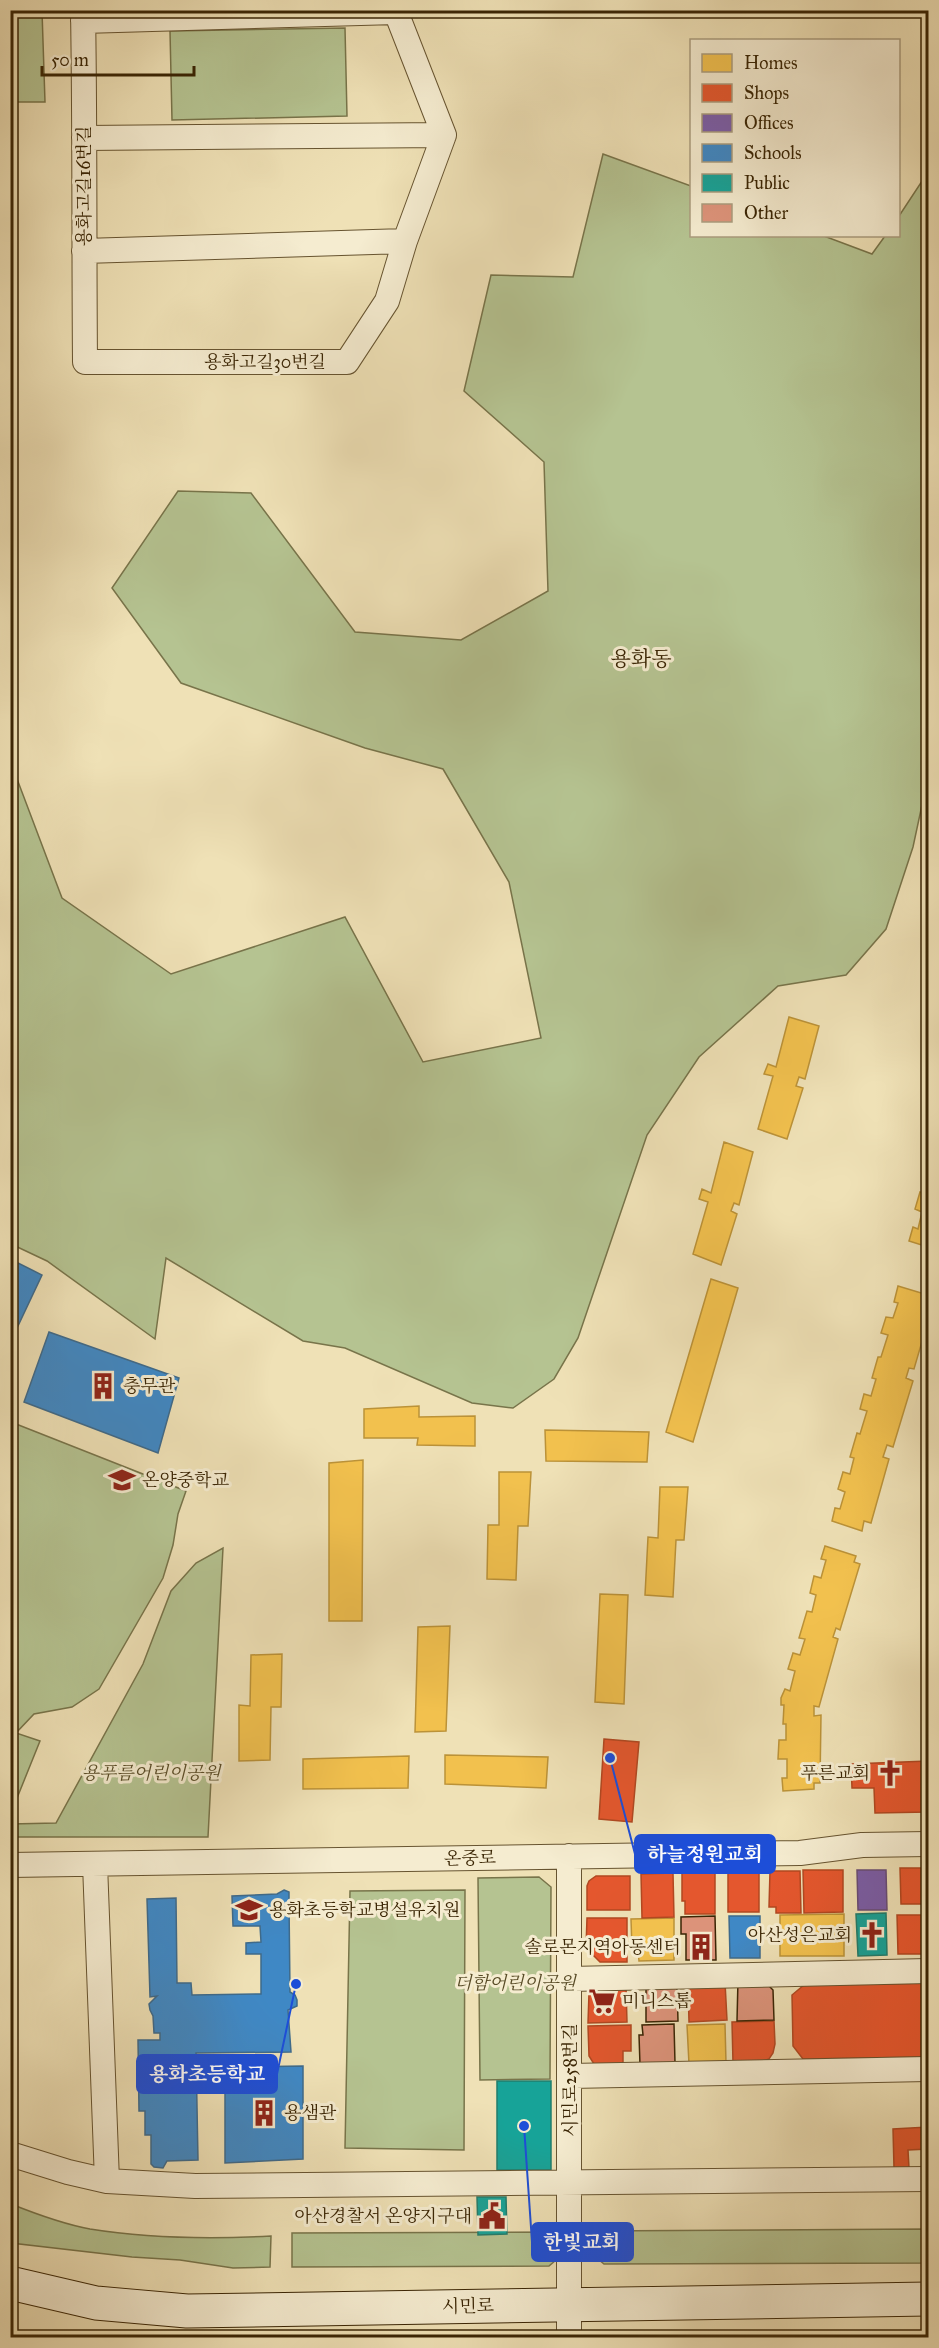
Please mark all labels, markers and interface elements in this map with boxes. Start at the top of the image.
scale bar [42,39,194,77]
legend [690,39,900,237]
text: 50 m [51,49,89,71]
text: Homes [744,52,798,74]
text: Shops [744,82,789,104]
text: Offices [744,112,794,134]
street label: 용화고길16번길 [73,126,95,246]
text: Schools [744,142,802,164]
text: Public [744,172,790,194]
text: Other [744,202,789,224]
street label: 용화고길30번길 [204,351,326,373]
district label: 용화동 [611,646,671,672]
building icon: 충무관 [88,1371,118,1401]
place label: 충무관 [123,1375,176,1397]
school or university icon: 온양중학교 [107,1465,137,1495]
place label: 온양중학교 [142,1469,230,1491]
church icon: 푸른교회 [875,1758,905,1788]
park label: 용푸름어린이공원 [81,1762,222,1784]
place label: 푸른교회 [800,1762,870,1784]
callout: 하늘정원교회 [635,1835,775,1873]
text: 하늘정원교회 [647,1842,763,1866]
street label: 온중로 [444,1847,496,1869]
school or university icon: 용화초등학교병설유치원 [234,1895,264,1925]
place label: 용화초등학교병설유치원 [269,1899,460,1921]
church icon: 아산성은교회 [857,1920,887,1950]
place label: 아산성은교회 [748,1924,852,1946]
building icon: 솔로몬지역아동센터 [686,1932,716,1962]
place label: 솔로몬지역아동센터 [525,1936,681,1958]
park label: 더함어린이공원 [454,1972,577,1994]
supermarket icon: 미니스톱 [587,1986,617,2016]
place label: 미니스톱 [622,1990,692,2012]
street label: 시민로258번길 [559,2023,581,2137]
callout: 용화초등학교 [137,2055,277,2093]
text: 용화초등학교 [149,2062,266,2086]
building icon: 용샘관 [249,2098,279,2128]
place label: 용샘관 [284,2102,337,2124]
public building icon: 아산경찰서 온양지구대 [477,2201,507,2231]
place label: 아산경찰서 온양지구대 [294,2205,472,2227]
callout: 한빛교회 [532,2223,633,2261]
text: 한빛교회 [543,2230,621,2254]
street label: 시민로 [442,2295,494,2317]

